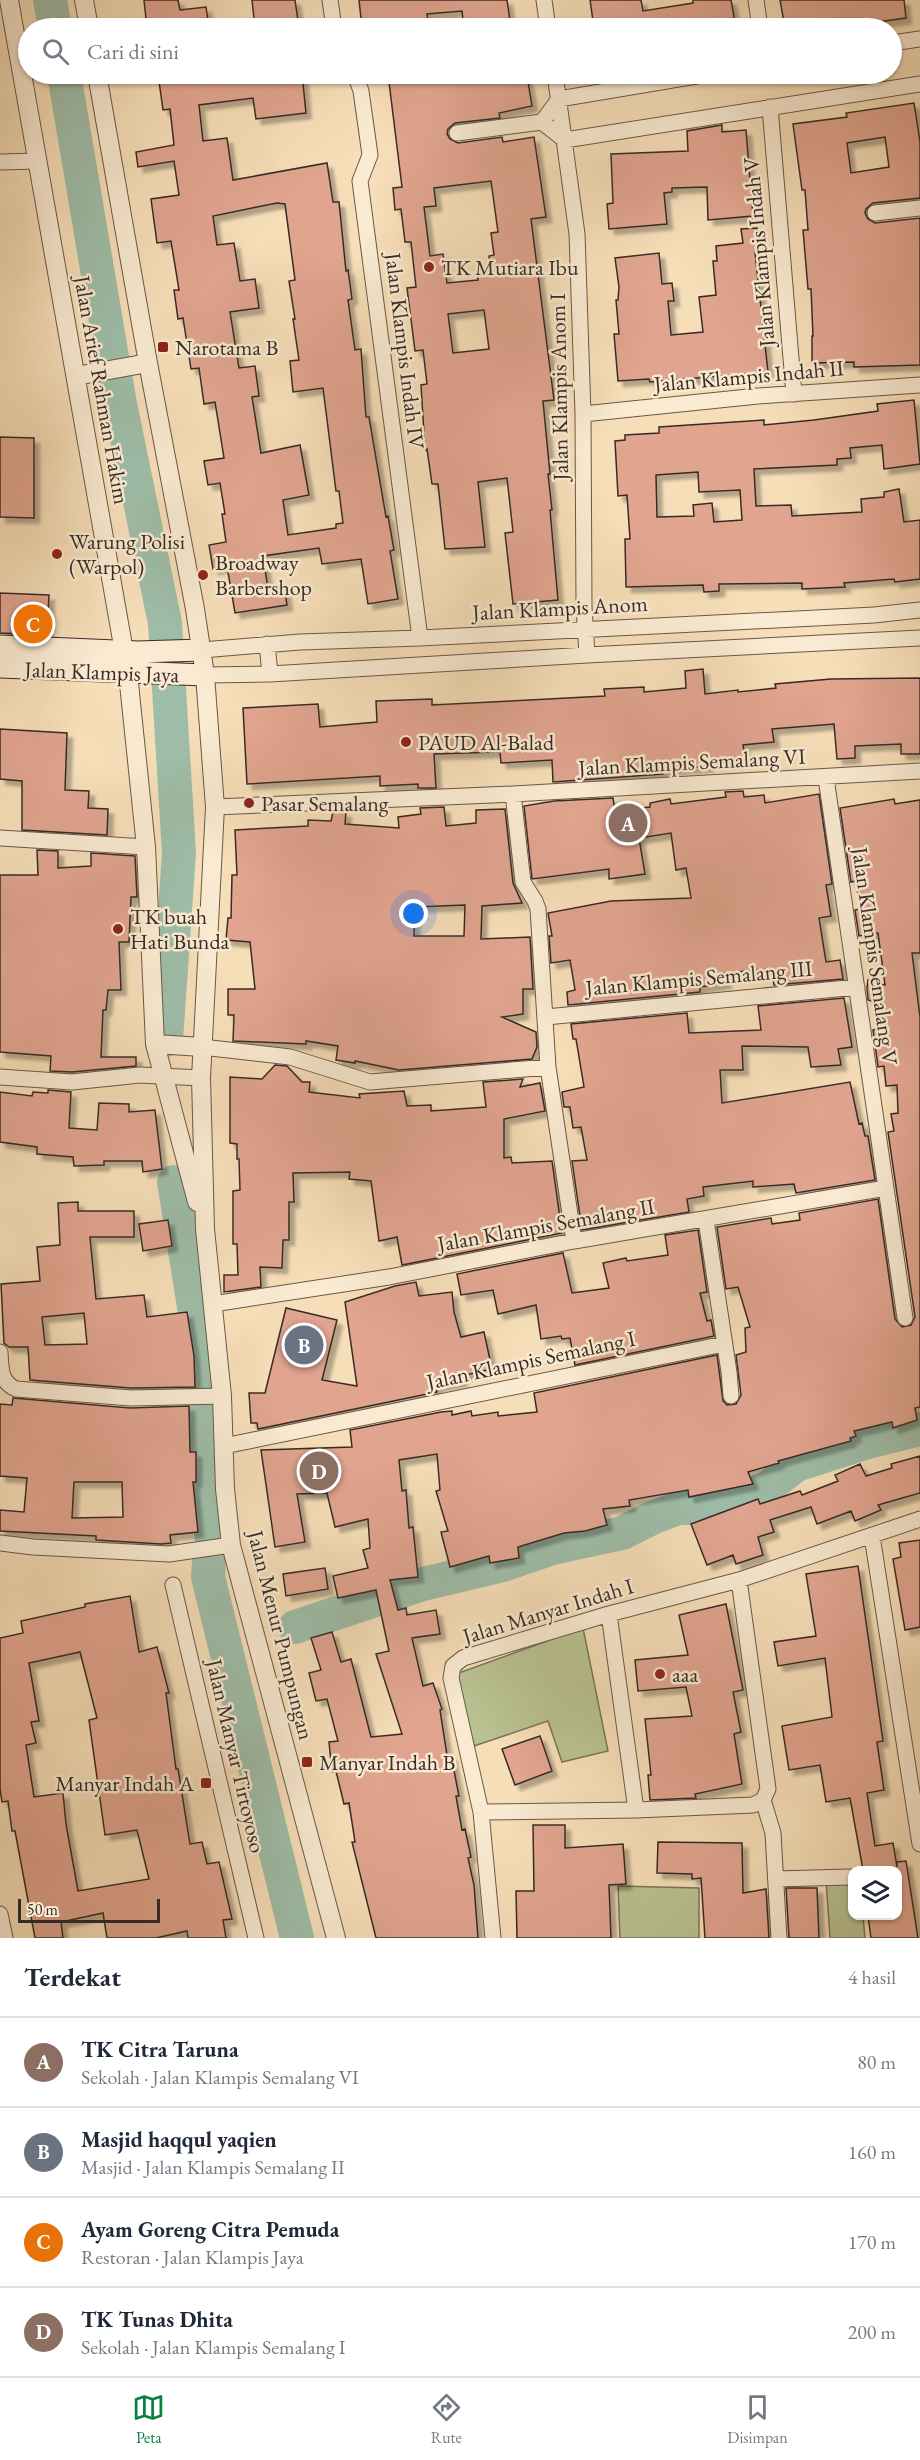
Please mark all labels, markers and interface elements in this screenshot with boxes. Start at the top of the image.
search box [18,18,902,84]
icon: search [39,35,72,68]
text: Cari di sini [87,37,179,66]
street label: Jalan Klampis Indah V [736,156,782,350]
street label: Jalan Klampis Indah IV [378,249,431,451]
place label: TK Mutiara Ibu [441,253,579,282]
marker: TK Mutiara Ibu [422,260,436,274]
street label: Jalan Arief Rahman Hakim [67,272,136,506]
street label: Jalan Klampis Anom I [543,292,575,483]
place label: Narotama B [175,333,278,362]
marker: Narotama B [156,340,170,354]
street label: Jalan Klampis Indah II [651,353,846,399]
place label: Warung Polisi (Warpol) [69,527,185,581]
marker: Warung Polisi (Warpol) [50,547,64,561]
place label: Broadway Barbershop [215,548,312,602]
marker: Broadway Barbershop [196,568,210,582]
street label: Jalan Klampis Anom [470,589,648,627]
pin: C [14,602,52,646]
street label: Jalan Klampis Jaya [22,655,180,689]
place label: PAUD Al-Balad [418,728,555,757]
marker: PAUD Al-Balad [399,735,413,749]
street label: Jalan Klampis Semalang VI [576,742,807,783]
place label: Pasar Semalang [261,789,389,818]
marker: Pasar Semalang [242,796,256,810]
pin: A [608,800,648,846]
street label: Jalan Klampis Semalang V [845,843,905,1067]
your location [399,899,428,928]
place label: TK buah Hati Bunda [130,902,230,956]
marker: TK buah Hati Bunda [111,922,125,936]
street label: Jalan Klampis Semalang III [582,954,814,1003]
street label: Jalan Klampis Semalang II [433,1192,657,1259]
pin: B [284,1322,324,1368]
street label: Jalan Klampis Semalang I [422,1324,639,1397]
pin: D [300,1448,338,1494]
street label: Jalan Menur Pumpungan [240,1525,321,1743]
street label: Jalan Manyar Indah I [457,1571,637,1651]
street label: Jalan Manyar Tirtoyoso [199,1654,272,1856]
place label: aaa [672,1660,699,1689]
marker: aaa [653,1667,667,1681]
place label: Manyar Indah B [319,1748,455,1777]
marker: Manyar Indah B [300,1755,314,1769]
place label: Manyar Indah A [55,1769,195,1798]
marker: Manyar Indah A [199,1776,213,1790]
map controls [848,1866,902,1920]
button: layers [848,1866,902,1920]
scale bar [18,1896,160,1924]
text: 50 m [27,1899,58,1920]
text: Terdekat [24,1960,121,1994]
text: 4 hasil [848,1964,896,1990]
text: TK Citra Taruna [81,2035,239,2064]
text: A [36,2049,51,2075]
text: 80 m [857,2049,896,2075]
text: Sekolah · Jalan Klampis Semalang VI [81,2064,359,2090]
text: Masjid haqqul yaqien [81,2125,277,2154]
text: B [37,2139,50,2165]
text: 160 m [848,2139,896,2165]
text: Masjid · Jalan Klampis Semalang II [81,2154,345,2180]
text: Ayam Goreng Citra Pemuda [81,2215,339,2244]
text: C [36,2229,51,2255]
text: 170 m [848,2229,896,2255]
text: Restoran · Jalan Klampis Jaya [81,2244,304,2270]
text: TK Tunas Dhita [81,2305,233,2334]
text: D [36,2319,51,2345]
text: 200 m [848,2319,896,2345]
text: Sekolah · Jalan Klampis Semalang I [81,2334,345,2360]
tab: Peta [132,2391,165,2448]
tab: Rute [430,2391,463,2448]
tab: Disimpan [727,2391,788,2448]

